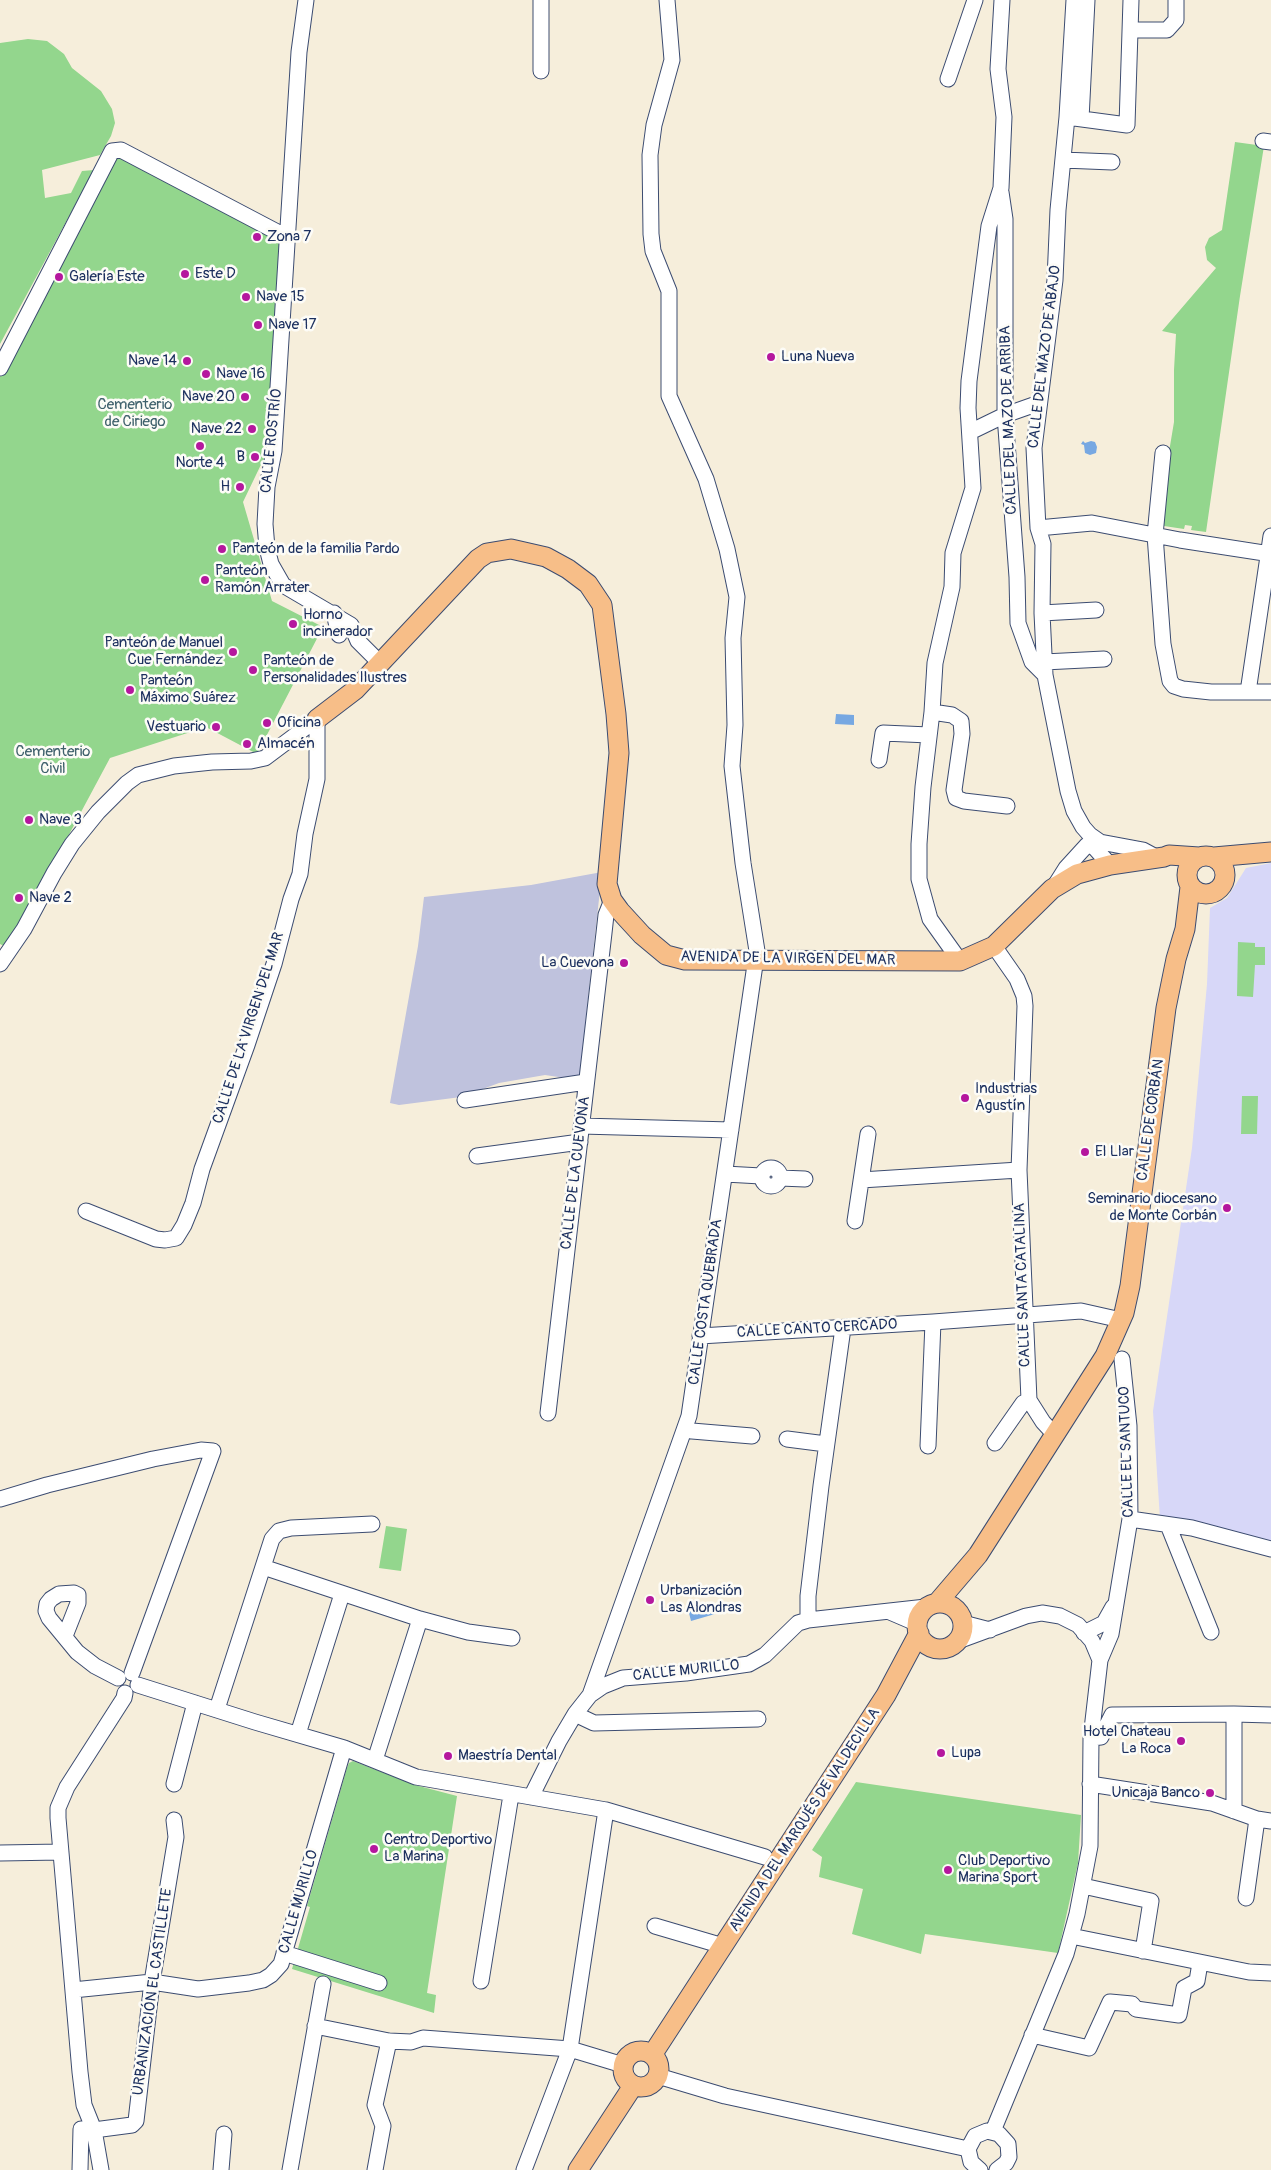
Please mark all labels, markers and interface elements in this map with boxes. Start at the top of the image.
place label: Zona 7 [267,228,311,246]
marker: Zona 7 [251,231,263,243]
place label: Este D [195,265,236,283]
street label: CALLE DEL MAZO DE ABAJO [1025,265,1065,449]
place label: Galería Este [69,268,145,286]
marker: Este D [179,268,191,280]
marker: Galería Este [53,271,65,283]
place label: Nave 15 [256,288,305,306]
marker: Nave 15 [240,291,252,303]
place label: Nave 17 [268,316,316,334]
marker: Nave 17 [252,319,264,331]
street label: CALLE DEL MAZO DE ARRIBA [997,325,1021,515]
place label: Luna Nueva [781,348,855,366]
marker: Luna Nueva [765,351,777,363]
place label: Nave 14 [128,352,177,370]
marker: Nave 14 [181,355,193,367]
place label: Nave 16 [216,365,265,383]
marker: Nave 16 [200,368,212,380]
place label: Nave 20 [182,388,235,406]
street label: CALLE ROSTRÍO [258,388,286,494]
marker: Nave 20 [239,391,251,403]
park label: Cementerio de Ciriego [98,396,172,431]
place label: Nave 22 [191,420,242,438]
marker: Nave 22 [246,423,258,435]
marker: Norte 4 [194,440,206,452]
place label: B [237,448,245,466]
marker: B [249,451,261,463]
place label: Norte 4 [176,454,224,472]
place label: H [221,478,230,496]
marker: H [234,481,246,493]
place label: Panteón de la familia Pardo [232,540,400,558]
marker: Panteón de la familia Pardo [216,543,228,555]
place label: Panteón Ramón Arrater [215,562,310,597]
marker: Panteón Ramón Arrater [199,574,211,586]
place label: Horno incinerador [303,606,373,641]
marker: Horno incinerador [287,618,299,630]
place label: Panteón de Manuel Cue Fernández [105,634,223,669]
marker: Panteón de Manuel Cue Fernández [227,646,239,658]
place label: Panteón de Personalidades Ilustres [263,652,407,687]
marker: Panteón de Personalidades Ilustres [247,664,259,676]
place label: Panteón Máximo Suárez [140,672,236,707]
marker: Panteón Máximo Suárez [124,684,136,696]
place label: Oficina [277,714,321,732]
marker: Oficina [261,717,273,729]
place label: Vestuario [146,718,206,736]
marker: Vestuario [210,721,222,733]
place label: Almacén [257,735,315,753]
marker: Almacén [241,738,253,750]
park label: Cementerio Civil [16,743,90,778]
place label: Nave 3 [39,811,82,829]
marker: Nave 3 [23,814,35,826]
place label: Nave 2 [29,889,72,907]
marker: Nave 2 [13,892,25,904]
street label: CALLE DE LA VIRGEN DEL MAR [209,930,289,1126]
street label: AVENIDA DE LA VIRGEN DEL MAR [680,948,896,970]
place label: La Cuevona [541,954,614,972]
marker: La Cuevona [618,957,630,969]
street label: CALLE DE CORBÁN [1134,1058,1168,1182]
place label: Industrias Agustín [975,1080,1037,1115]
marker: Industrias Agustín [959,1092,971,1104]
street label: CALLE DE LA CUEVONA [558,1095,594,1251]
place label: El Llar [1095,1143,1134,1161]
marker: El Llar [1079,1146,1091,1158]
place label: Seminario diocesano de Monte Corbán [1087,1190,1217,1225]
marker: Seminario diocesano de Monte Corbán [1221,1202,1233,1214]
street label: CALLE SANTA CATALINA [1011,1203,1035,1367]
street label: CALLE COSTA QUEBRADA [685,1218,727,1386]
street label: CALLE CANTO CERCADO [736,1316,898,1342]
street label: CALLE EL SANTUCO [1116,1386,1138,1518]
place label: Urbanización Las Alondras [660,1582,742,1617]
marker: Urbanización Las Alondras [644,1594,656,1606]
street label: CALLE MURILLO [632,1656,740,1686]
street label: AVENIDA DEL MARQUÉS DE VALDECILLA [726,1705,884,1935]
place label: Hotel Chateau La Roca [1083,1723,1171,1758]
marker: Hotel Chateau La Roca [1175,1735,1187,1747]
place label: Lupa [951,1744,981,1762]
place label: Maestría Dental [458,1747,557,1765]
marker: Lupa [935,1747,947,1759]
marker: Maestría Dental [442,1750,454,1762]
place label: Unicaja Banco [1111,1784,1200,1802]
marker: Unicaja Banco [1204,1787,1216,1799]
place label: Centro Deportivo La Marina [384,1831,492,1866]
marker: Centro Deportivo La Marina [368,1843,380,1855]
street label: CALLE MURILLO [276,1848,322,1956]
place label: Club Deportivo Marina Sport [958,1852,1050,1887]
marker: Club Deportivo Marina Sport [942,1864,954,1876]
street label: URBANIZACIÓN EL CASTILLETE [130,1887,176,2097]

